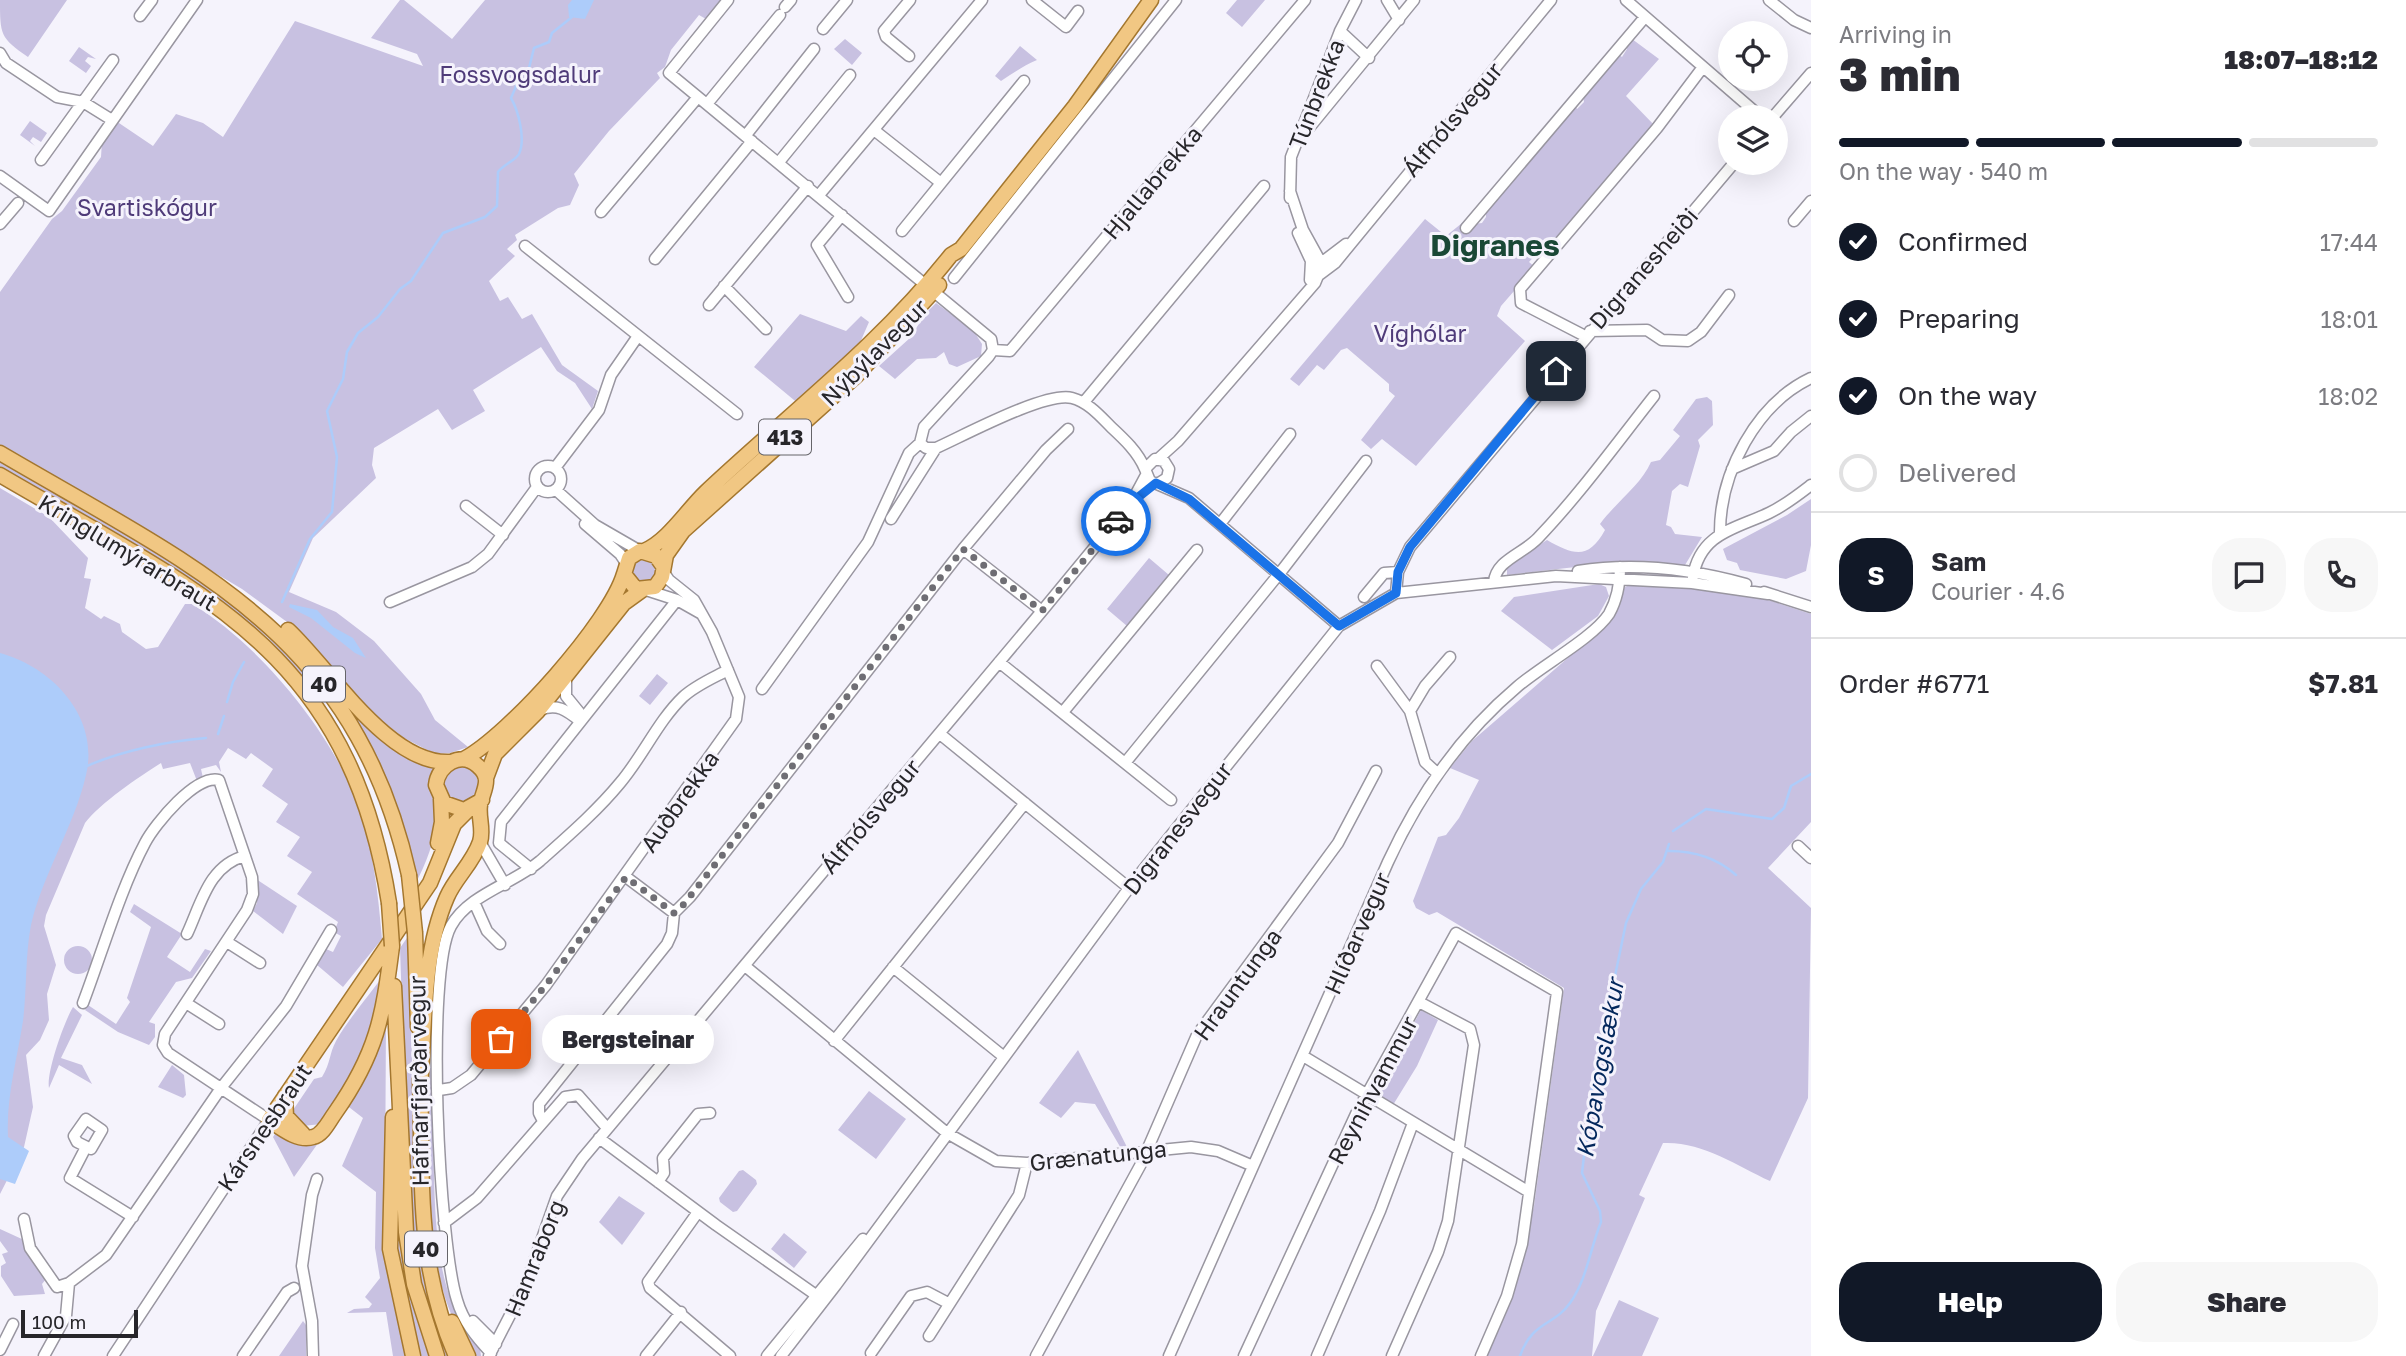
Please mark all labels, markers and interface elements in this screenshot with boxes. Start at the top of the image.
text: Arriving in [1839,20,1952,48]
map controls [1718,21,1788,175]
button: locate [1718,21,1788,91]
street label: Túnbrekka [1282,35,1350,153]
text: 18:07–18:12 [2224,44,2378,75]
text: 3 min [1839,46,1961,101]
street label: Álfhólsvegur [1396,56,1508,182]
park label: Fossvogsdalur [439,60,601,88]
button: layers [1718,105,1788,175]
street label: Hjallabrekka [1096,120,1208,244]
text: On the way · 540 m [1839,157,2048,185]
park label: Svartiskógur [77,193,217,221]
street label: Digranesheiði [1583,202,1703,334]
icon: check [1839,223,1877,261]
text: Confirmed [1898,226,2028,257]
district label: Digranes [1430,227,1560,263]
text: 17:44 [2320,228,2378,256]
street label: Nýbýlavegur [815,293,933,411]
icon: check [1839,300,1877,338]
text: Preparing [1898,303,2020,334]
text: 18:01 [2321,305,2378,333]
park label: Víghólar [1374,319,1467,347]
pin [1526,341,1586,401]
icon: home [1537,352,1575,390]
icon: check [1839,377,1877,415]
text: On the way [1898,380,2037,411]
text: 18:02 [2318,382,2378,410]
road number: 413 [759,420,811,454]
text: Delivered [1898,457,2017,488]
courier [1081,486,1151,556]
street label: Kringlumýrarbraut [34,488,222,616]
icon: car [1097,502,1135,540]
button: chat [2212,538,2286,612]
button: phone [2304,538,2378,612]
text: Sam [1931,546,1986,577]
text: S [1867,560,1885,591]
text: Courier · 4.6 [1931,577,2065,605]
road number: 40 [303,666,345,702]
text: Order #6771 [1839,668,1989,699]
text: $7.81 [2308,668,2378,699]
street label: Auðbrekka [634,745,724,857]
street label: Álfhólsvegur [814,753,926,879]
street label: Digranesvegur [1117,756,1237,900]
street label: Hlíðarvegur [1318,868,1396,998]
street label: Hrauntunga [1187,923,1287,1045]
water label: Kópavogslækur [1569,973,1631,1160]
street label: Hafnarfjarðarvegur [402,975,434,1187]
pin [471,1009,531,1069]
street label: Reynihvammur [1321,1011,1423,1169]
callout: Bergsteinar [543,1014,714,1064]
icon: bag [482,1020,520,1058]
text: Bergsteinar [562,1025,694,1053]
street label: Kársnesbraut [211,1058,317,1196]
street label: Grænatunga [1028,1134,1168,1176]
street label: Hamraborg [498,1196,570,1320]
road number: 40 [405,1232,447,1266]
button: Help [1839,1262,2102,1342]
button: Share [2116,1262,2378,1342]
scale bar [21,1307,138,1339]
text: 100 m [32,1310,86,1333]

